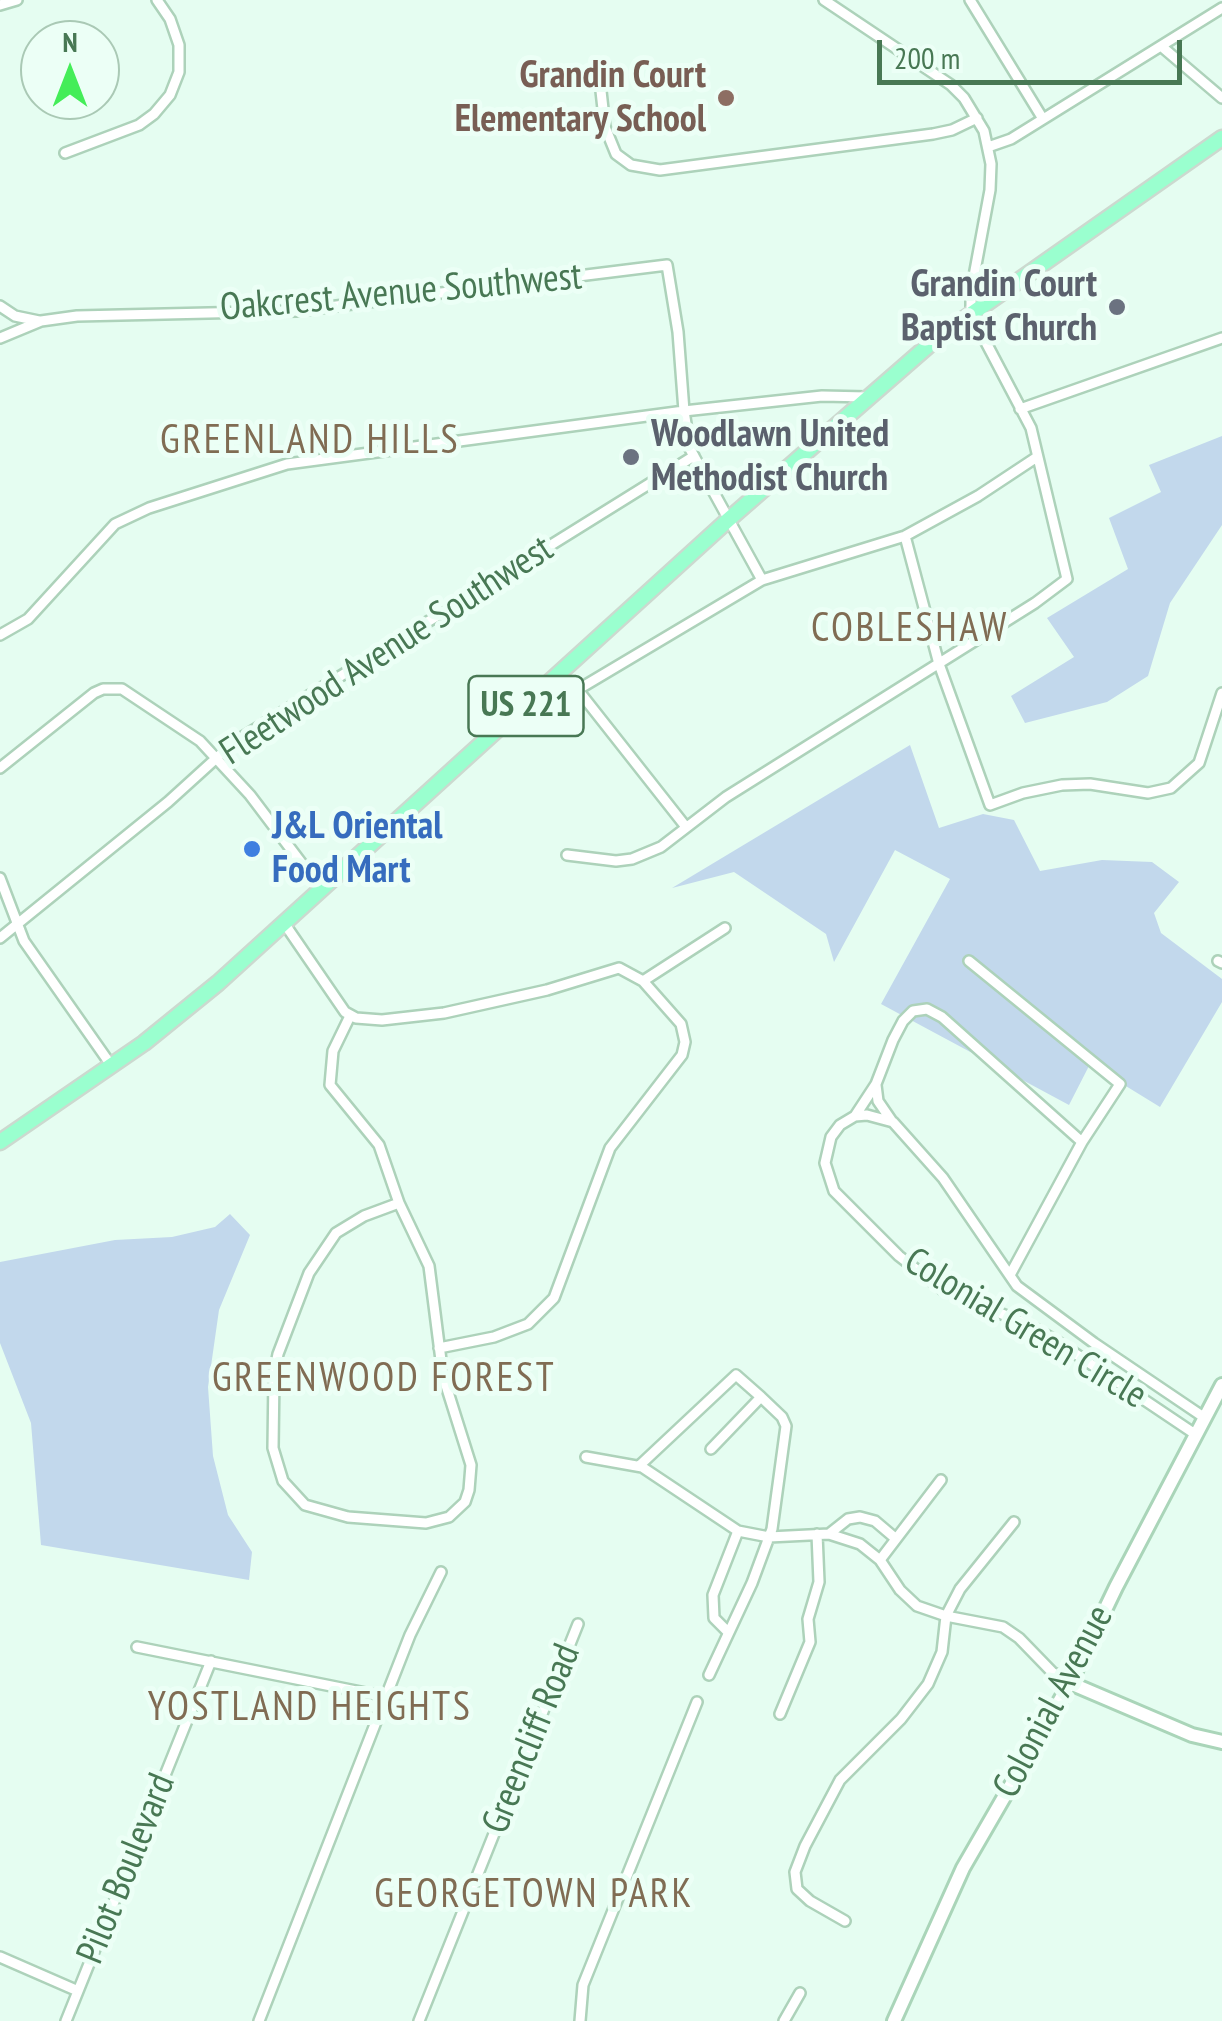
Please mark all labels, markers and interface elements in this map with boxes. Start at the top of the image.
north arrow [20,20,120,120]
scale bar [882,20,1187,82]
text: N [62,23,78,60]
text: 200 m [894,38,960,77]
place label: Grandin Court Elementary School [455,53,706,142]
marker: Grandin Court Elementary School [715,87,737,109]
street label: Oakcrest Avenue Southwest [218,254,584,332]
place label: Grandin Court Baptist Church [901,262,1097,352]
marker: Grandin Court Baptist Church [1106,296,1128,318]
place label: Woodlawn United Methodist Church [651,412,889,502]
district label: GREENLAND HILLS [160,418,460,466]
marker: Woodlawn United Methodist Church [620,446,642,468]
street label: Fleetwood Avenue Southwest [212,526,562,776]
district label: COBLESHAW [811,606,1009,654]
road number: US 221 [468,676,584,736]
place label: J&L Oriental Food Mart [272,804,442,894]
marker: J&L Oriental Food Mart [241,838,263,860]
street label: Colonial Green Circle [896,1239,1154,1419]
district label: GREENWOOD FOREST [212,1356,556,1404]
street label: Colonial Avenue [984,1598,1124,1806]
street label: Greencliff Road [473,1638,591,1840]
district label: YOSTLAND HEIGHTS [148,1685,472,1733]
street label: Pilot Boulevard [68,1767,186,1971]
district label: GEORGETOWN PARK [374,1872,694,1920]

